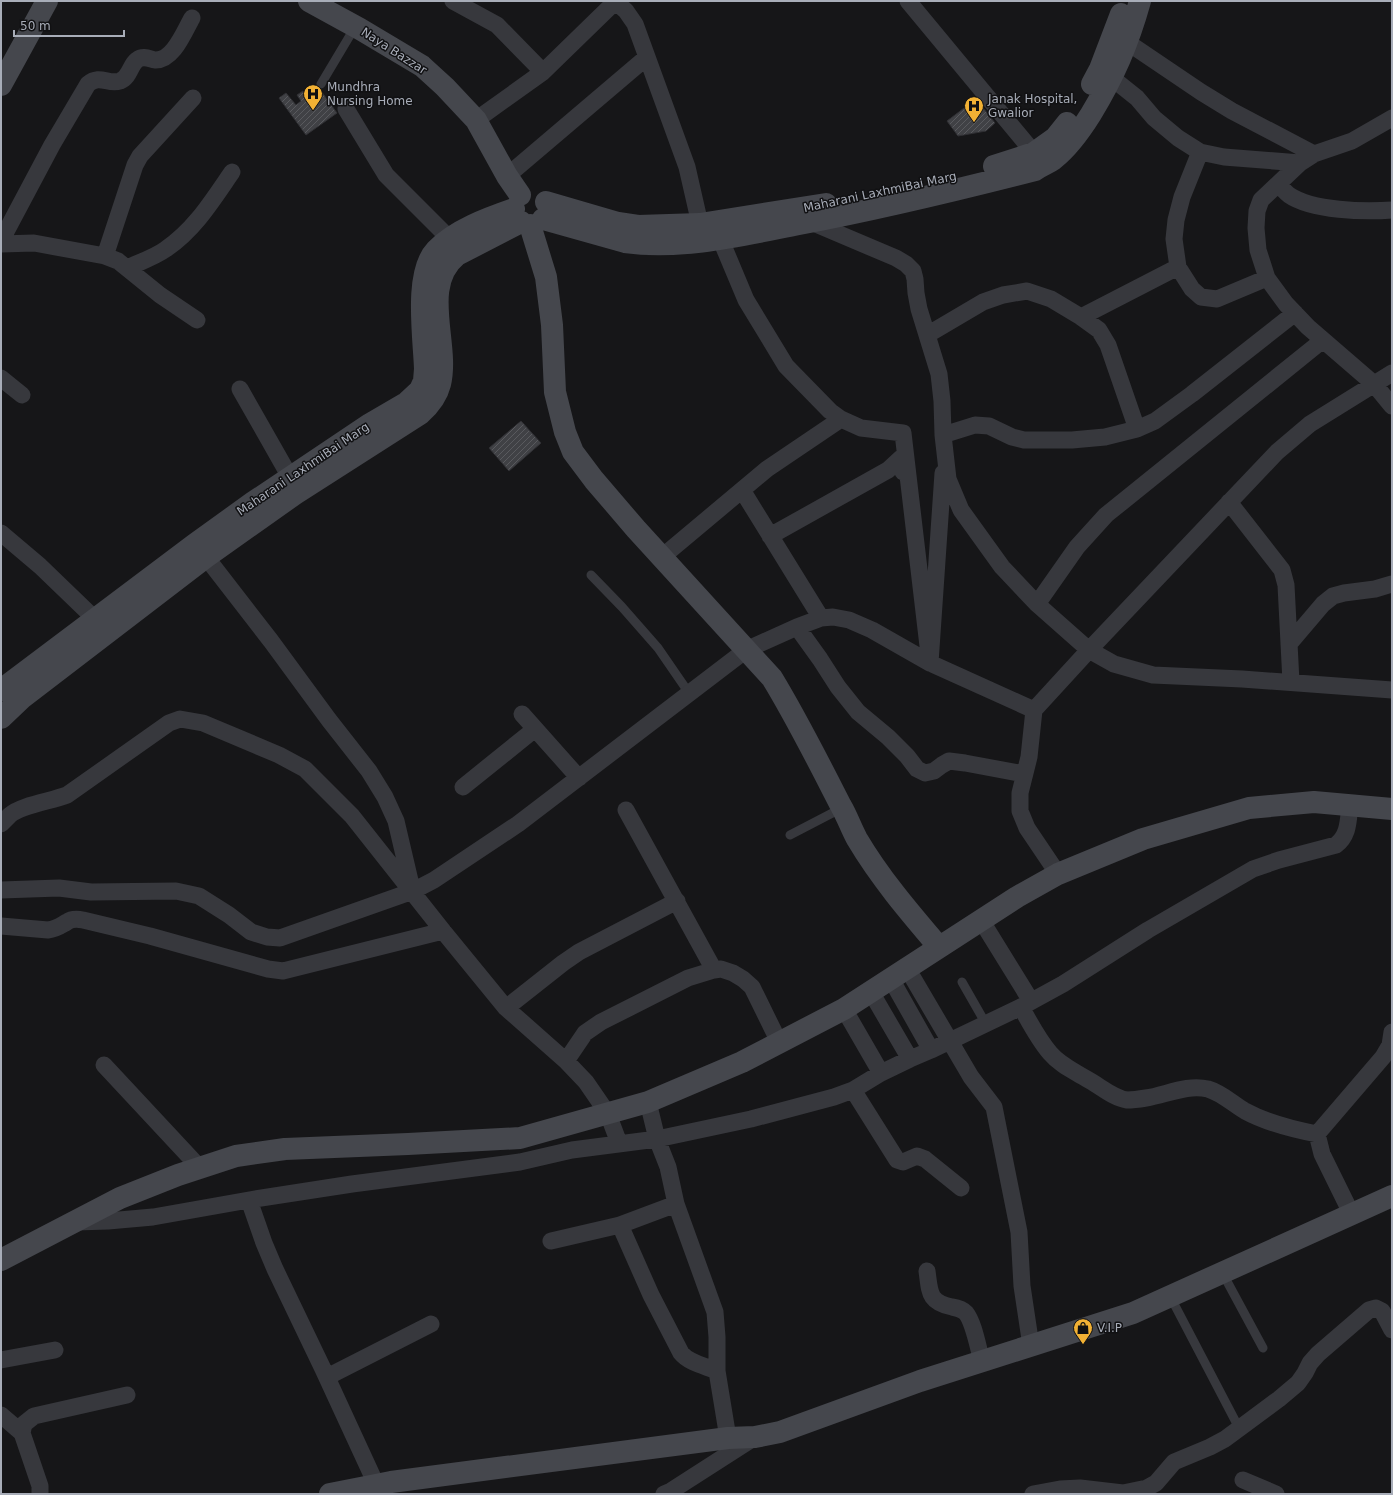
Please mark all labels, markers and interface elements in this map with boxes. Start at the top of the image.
scale bar [14,12,124,38]
text: 50 m [20,19,51,33]
street label: Naya Bazzar [359,25,429,77]
place label: Mundhra Nursing Home [327,80,413,108]
hospital icon: Mundhra Nursing Home [302,83,324,111]
place label: Janak Hospital, Gwalior [987,92,1077,120]
hospital icon: Janak Hospital, Gwalior [963,95,985,123]
street label: Maharani LaxhmiBai Marg [802,169,958,215]
street label: Maharani LaxhmiBai Marg [234,420,372,518]
shop icon: V.I.P [1072,1317,1094,1345]
place label: V.I.P [1097,1321,1122,1335]

